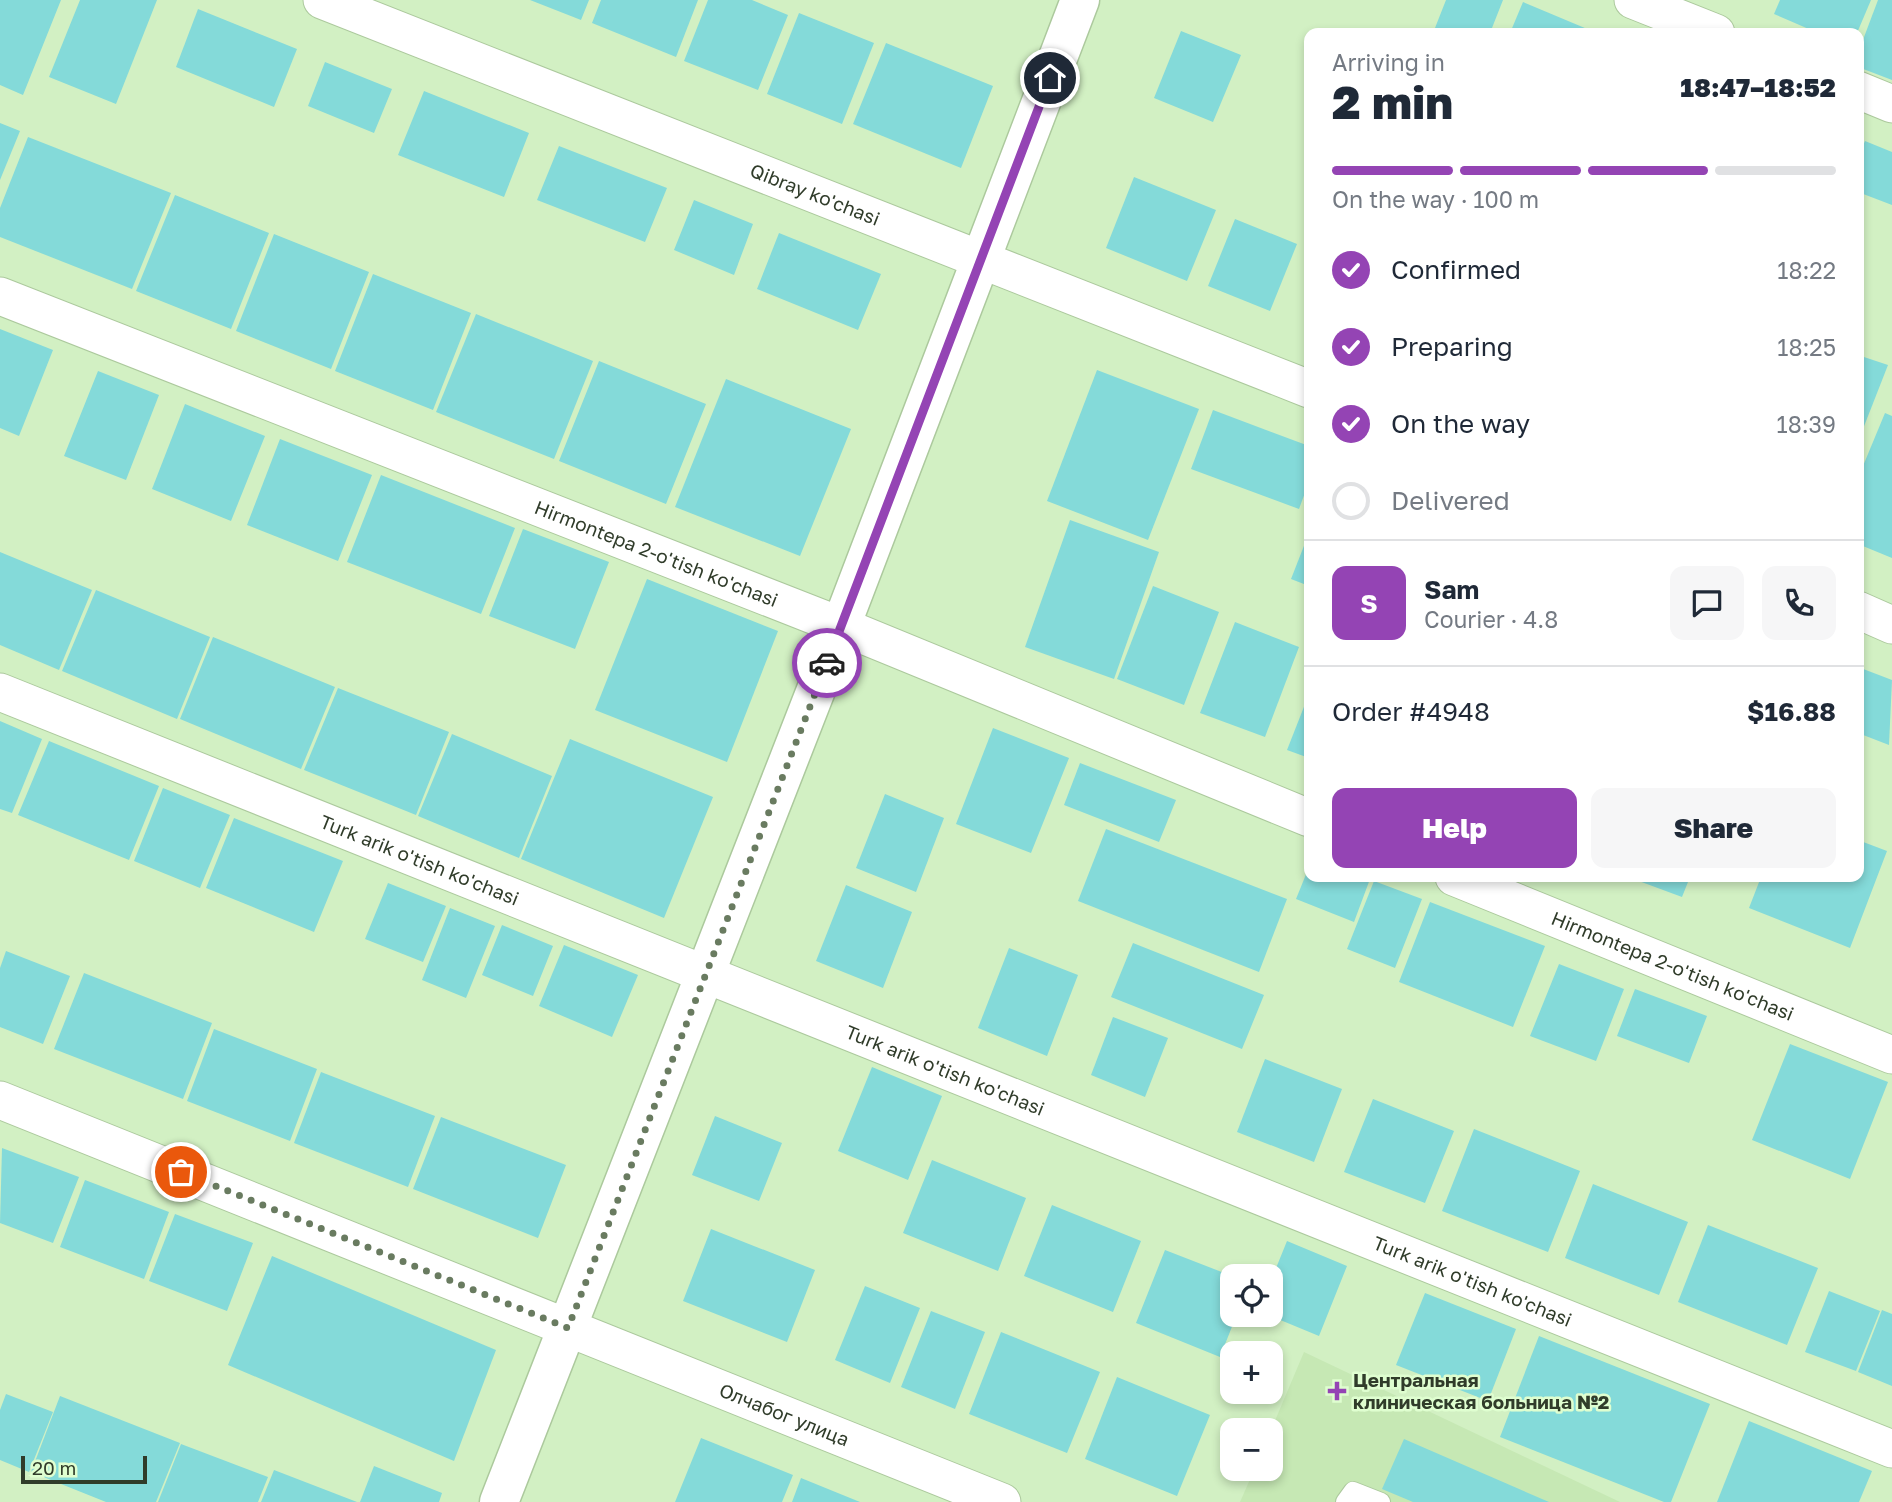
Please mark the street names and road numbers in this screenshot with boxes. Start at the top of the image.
street label: Qibray ko'chasi [747,158,883,230]
street label: Hirmontepa 2-o'tish ko'chasi [531,495,781,611]
street label: Turk arik o'tish ko'chasi [317,809,523,910]
street label: Hirmontepa 2-o'tish ko'chasi [1548,906,1797,1025]
street label: Turk arik o'tish ko'chasi [843,1020,1048,1120]
street label: Turk arik o'tish ko'chasi [1370,1231,1575,1331]
street label: Олчабог улица [716,1378,853,1451]

